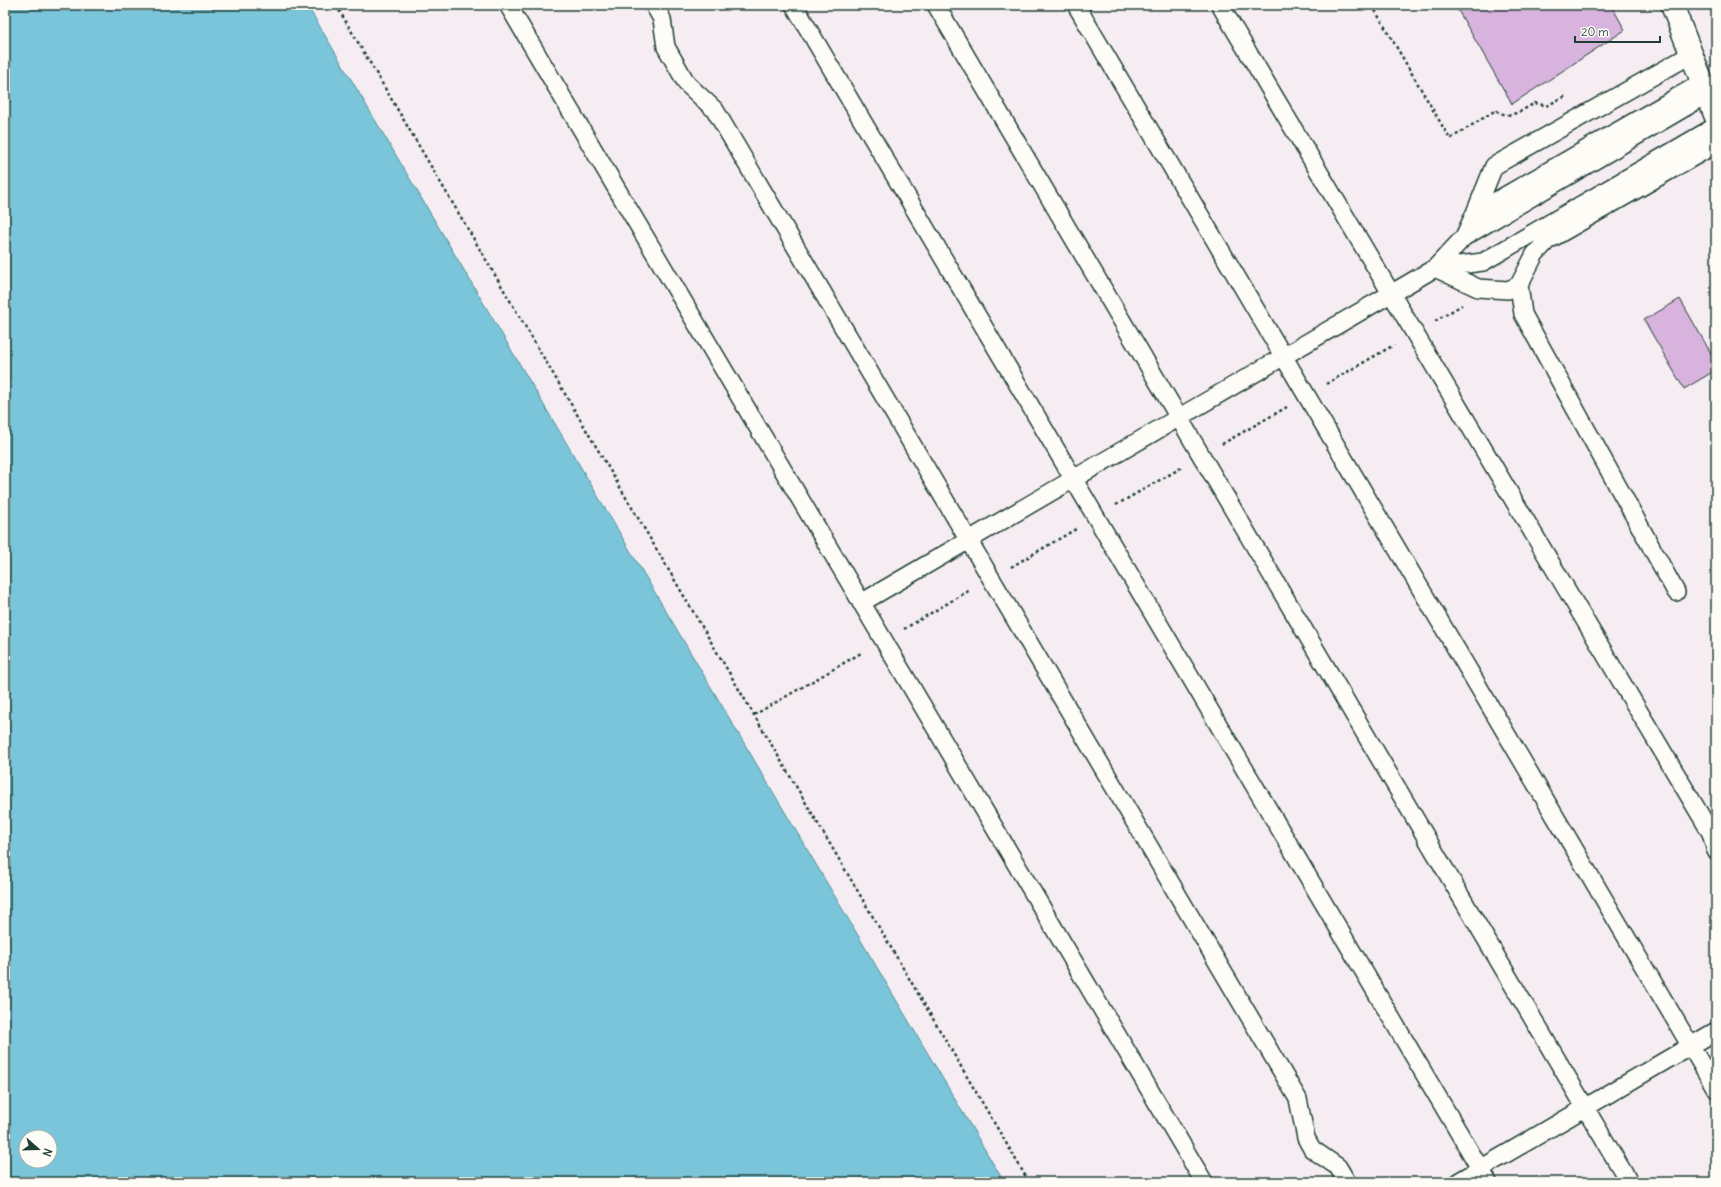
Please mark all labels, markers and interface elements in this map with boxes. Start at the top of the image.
scale bar [1575,18,1660,44]
text: 20 m [1581,24,1609,39]
north arrow [18,1129,58,1169]
text: N [40,1146,55,1158]

